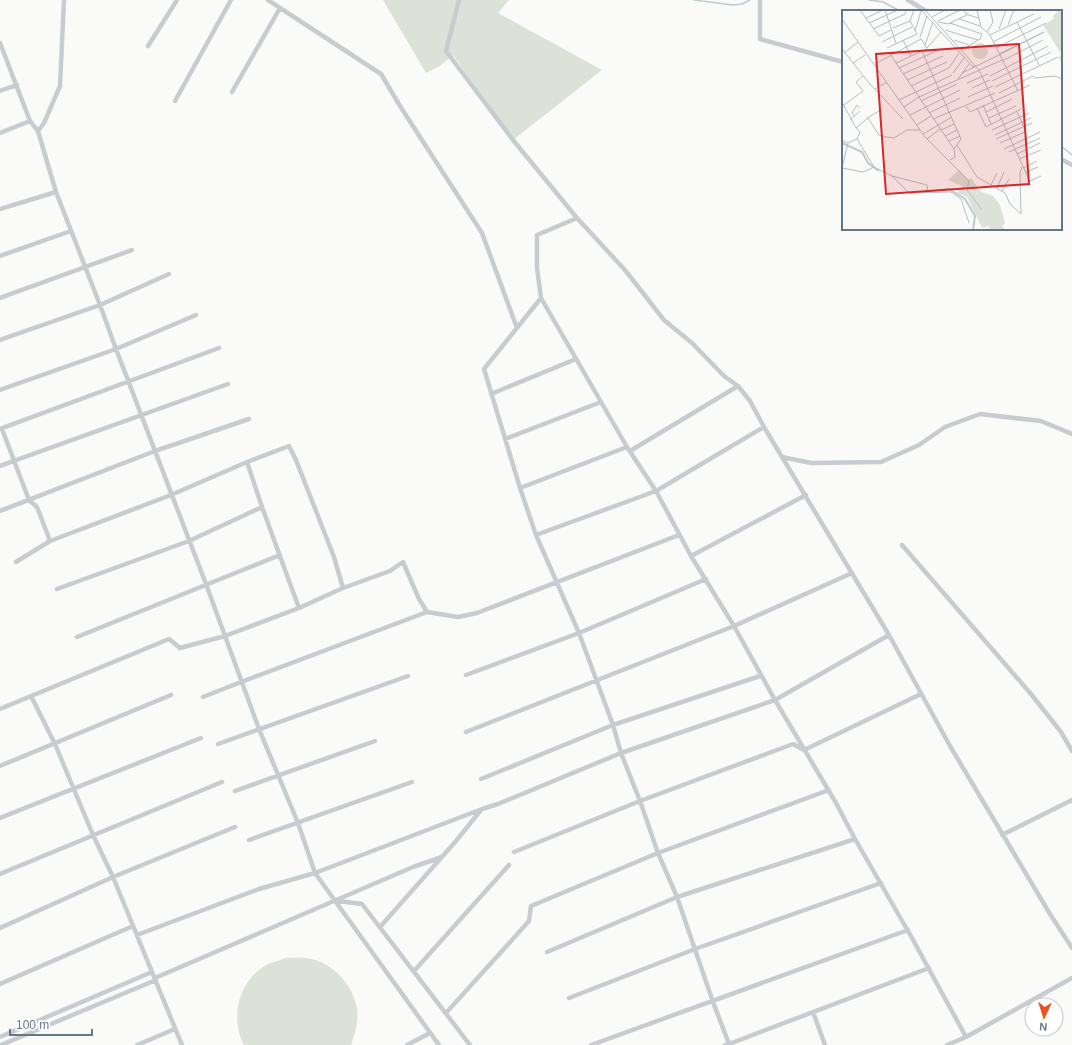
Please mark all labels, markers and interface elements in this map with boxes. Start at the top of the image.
inset map [842,10,1062,230]
north arrow [1024,997,1064,1037]
scale bar [10,1011,92,1037]
text: 100 m [16,1018,49,1032]
text: N [1039,1021,1048,1033]

